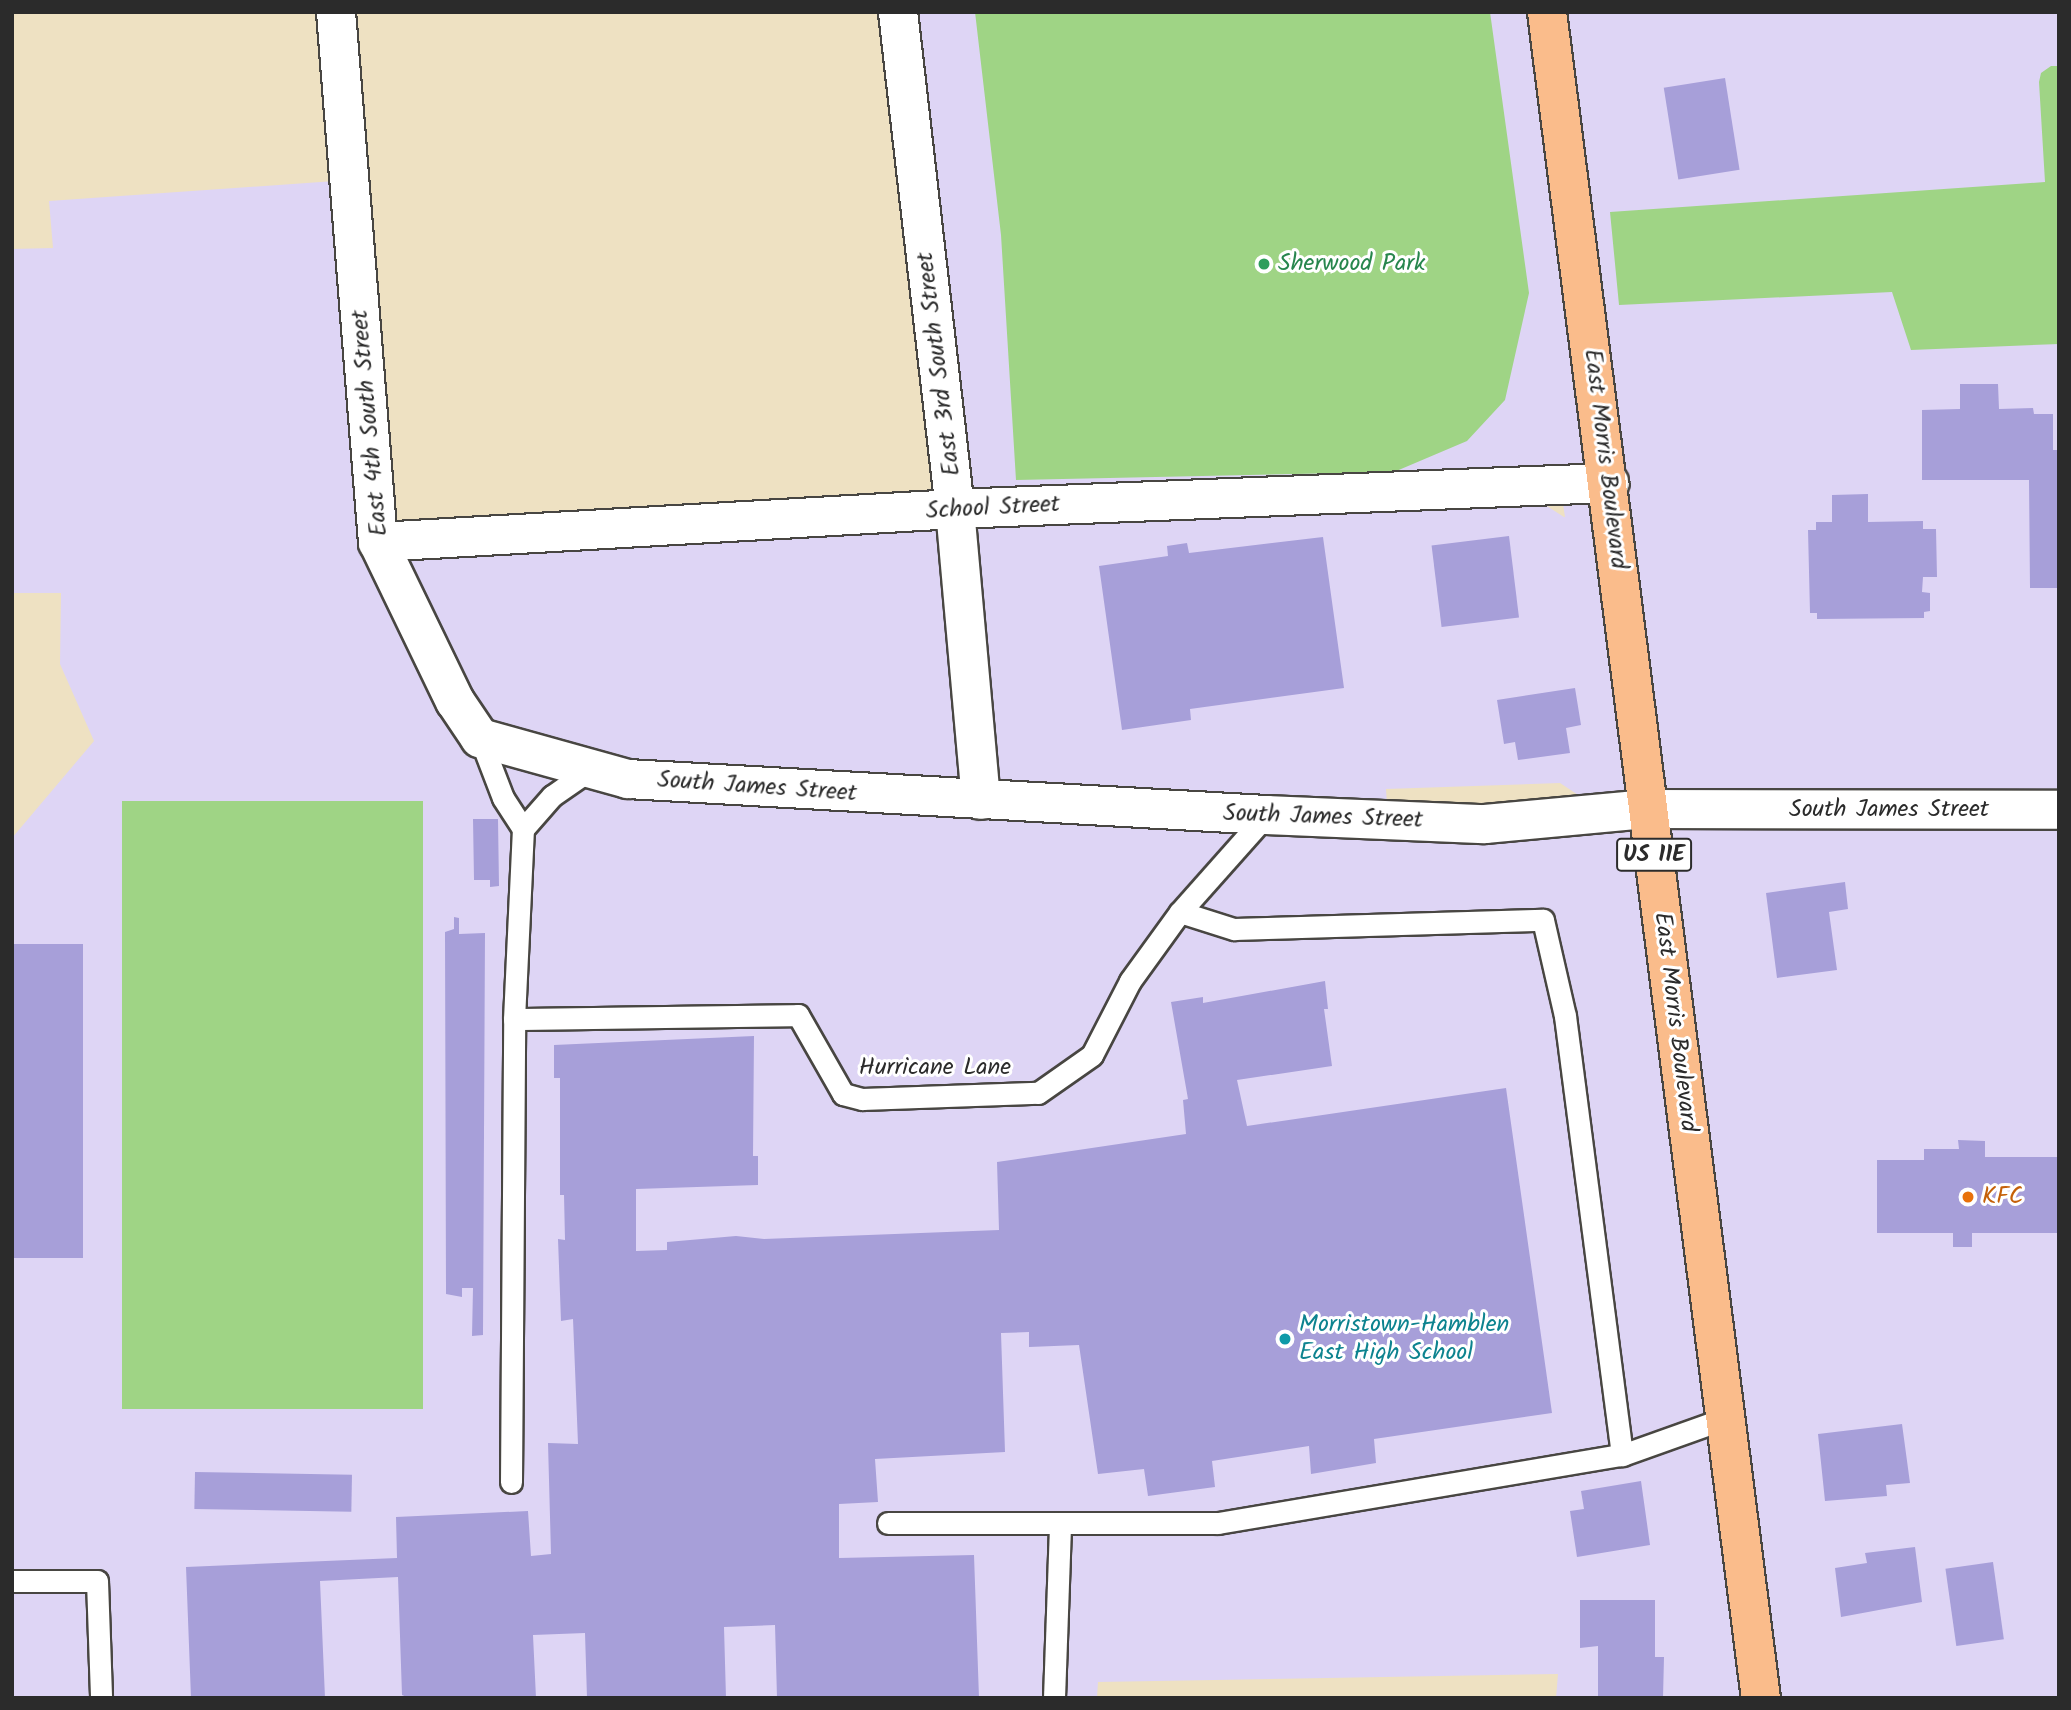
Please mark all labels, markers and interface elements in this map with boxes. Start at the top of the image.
street label: East 3rd South Street [911,250,967,478]
place label: Sherwood Park [1278,250,1425,278]
marker: Sherwood Park [1256,256,1272,272]
street label: East 4th South Street [346,309,394,537]
street label: East Morris Boulevard [1577,347,1633,571]
street label: School Street [925,490,1061,526]
street label: South James Street [656,766,858,808]
street label: South James Street [1789,796,1989,824]
street label: South James Street [1223,799,1423,835]
road number: US 11E [1616,835,1692,874]
street label: East Morris Boulevard [1647,910,1703,1134]
street label: Hurricane Lane [859,1054,1011,1082]
place label: KFC [1982,1183,2023,1211]
marker: KFC [1960,1189,1976,1205]
place label: Morristown-Hamblen East High School [1299,1311,1509,1367]
marker: Morristown-Hamblen East High School [1277,1331,1293,1347]

